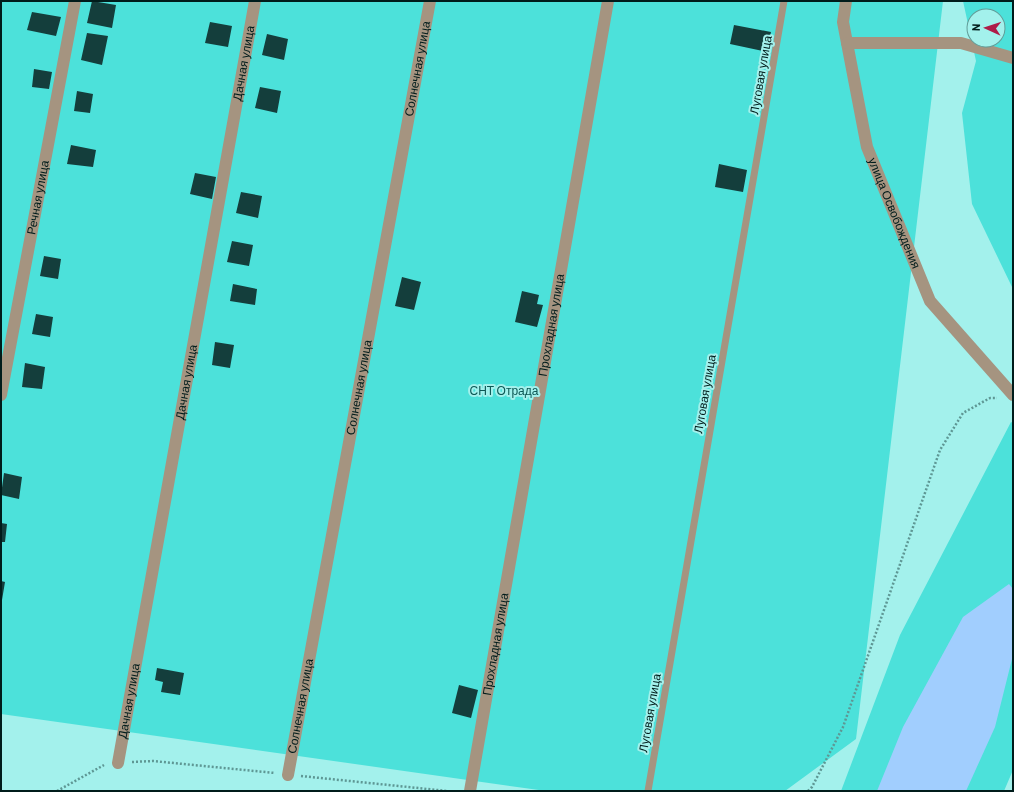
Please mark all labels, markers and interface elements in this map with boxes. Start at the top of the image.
north arrow [966,8,1006,48]
street label: Солнечная улица [401,20,432,117]
text: N [969,23,982,31]
street label: Дачная улица [229,24,257,102]
street label: Луговая улица [746,34,775,115]
street label: улица Освобождения [865,155,924,270]
street label: Речная улица [23,159,51,236]
street label: Прохладная улица [535,272,566,377]
street label: Солнечная улица [343,338,374,436]
street label: Дачная улица [172,343,199,421]
street label: Луговая улица [690,353,719,434]
park label: СНТ Отрада [470,383,539,398]
street label: Прохладная улица [479,591,511,696]
street label: Солнечная улица [284,657,315,755]
street label: Дачная улица [115,662,142,740]
street label: Луговая улица [635,672,664,753]

